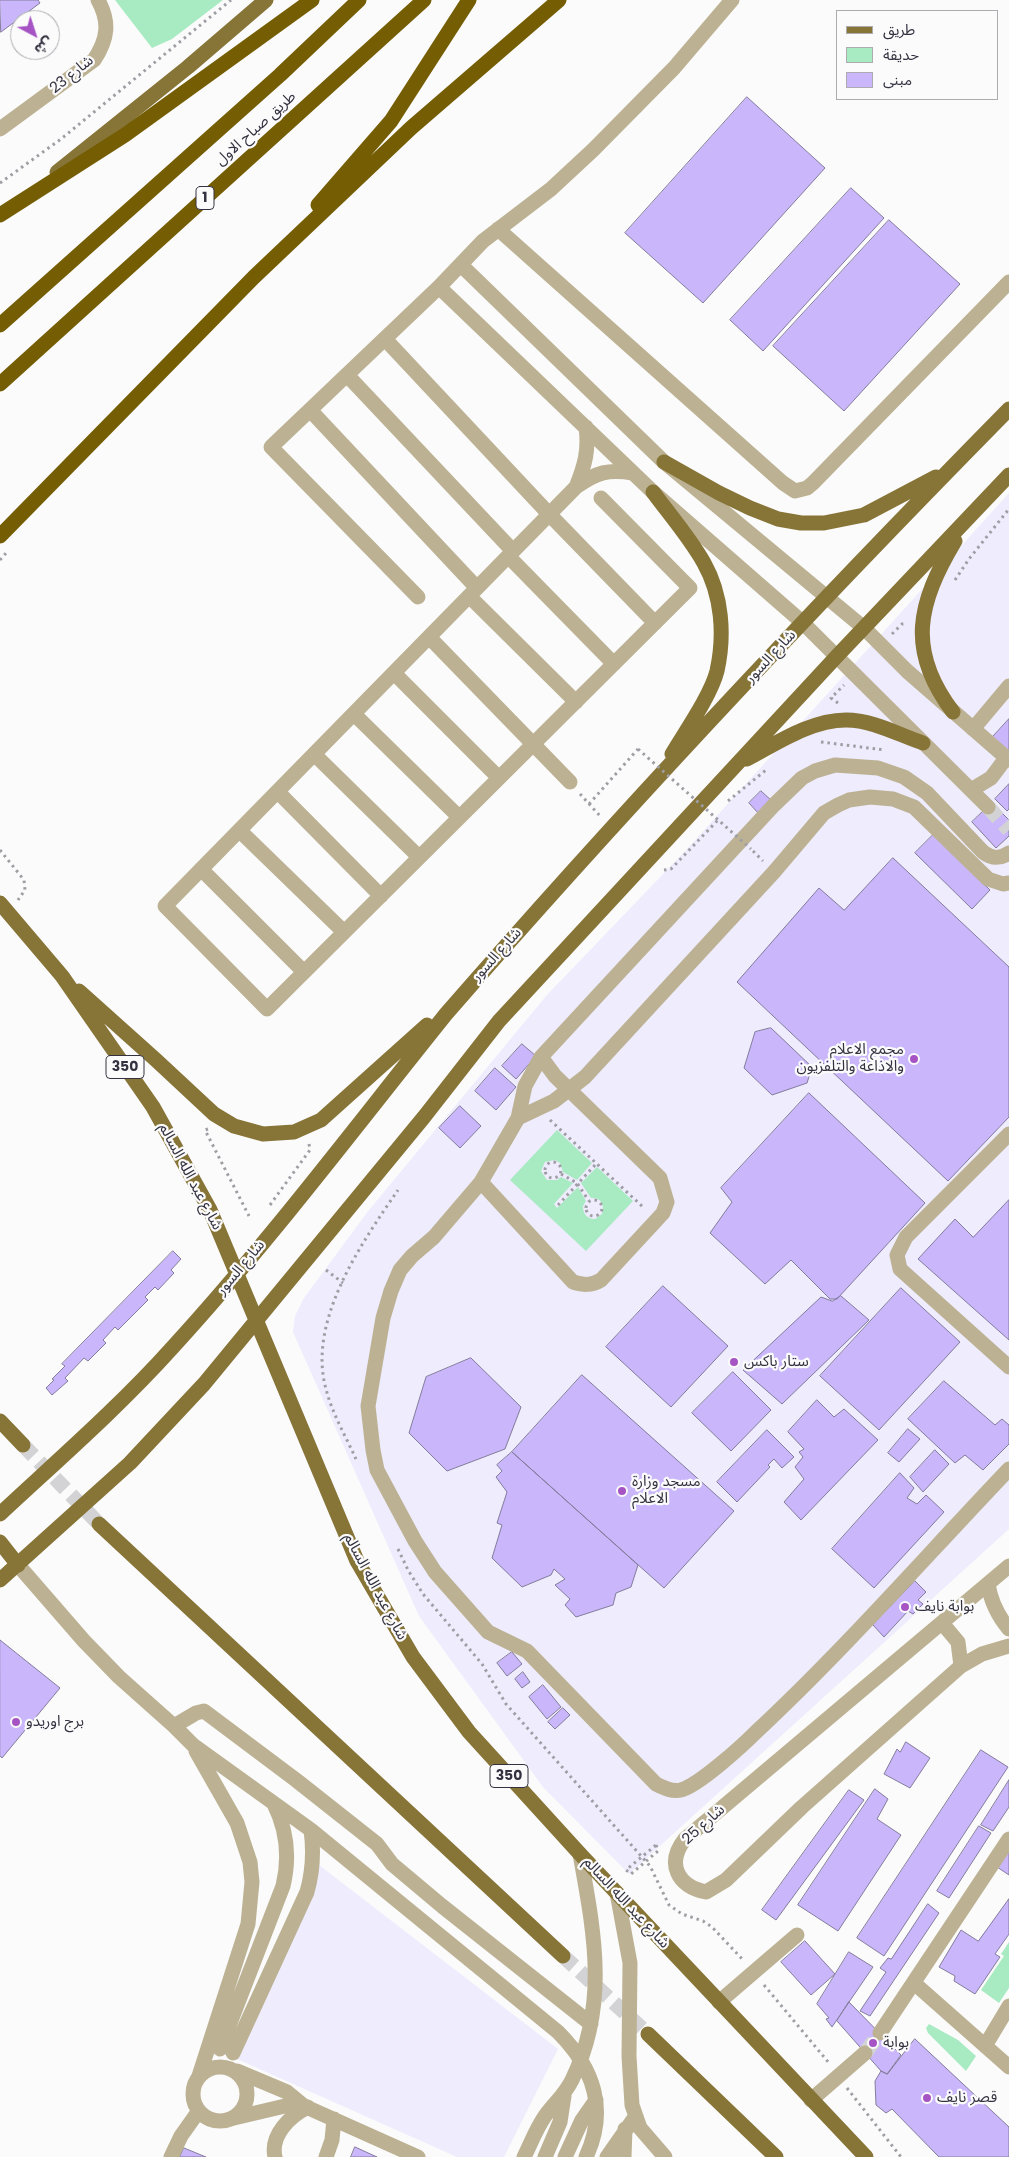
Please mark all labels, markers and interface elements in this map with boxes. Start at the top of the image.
north arrow [10,10,60,60]
legend [836,10,999,100]
text: طريق [883,19,915,40]
text: ش [30,32,58,60]
text: حديقة [883,44,919,65]
street label: شارع 23 [47,52,97,98]
text: مبنى [883,69,912,90]
street label: طريق صباح الاول [212,88,300,170]
road number: 1 [196,187,214,210]
street label: شارع السور [742,627,800,687]
street label: شارع السور [468,924,526,986]
place label: مجمع الاعلام والاذاعة والتلفزيون [796,1041,904,1076]
marker: مجمع الاعلام والاذاعة والتلفزيون [908,1053,920,1065]
road number: 350 [106,1056,144,1078]
street label: شارع عبد الله السالم [154,1121,226,1233]
street label: شارع السور [213,1237,269,1299]
place label: ستار باكس [744,1353,809,1371]
marker: ستار باكس [728,1356,740,1368]
place label: مسجد وزارة الاعلام [632,1473,701,1508]
marker: مسجد وزارة الاعلام [616,1485,628,1497]
street label: شارع عبد الله السالم [339,1531,411,1643]
place label: بوابة نايف [915,1598,974,1616]
marker: بوابة نايف [899,1601,911,1613]
place label: برج اوريدو [26,1713,84,1731]
marker: برج اوريدو [10,1716,22,1728]
road number: 350 [490,1764,528,1788]
street label: شارع 25 [679,1801,729,1849]
street label: شارع عبد الله السالم [579,1854,673,1952]
place label: بوابة [883,2034,909,2052]
marker: بوابة [867,2037,879,2049]
place label: قصر نايف [937,2089,997,2107]
marker: قصر نايف [921,2092,933,2104]

